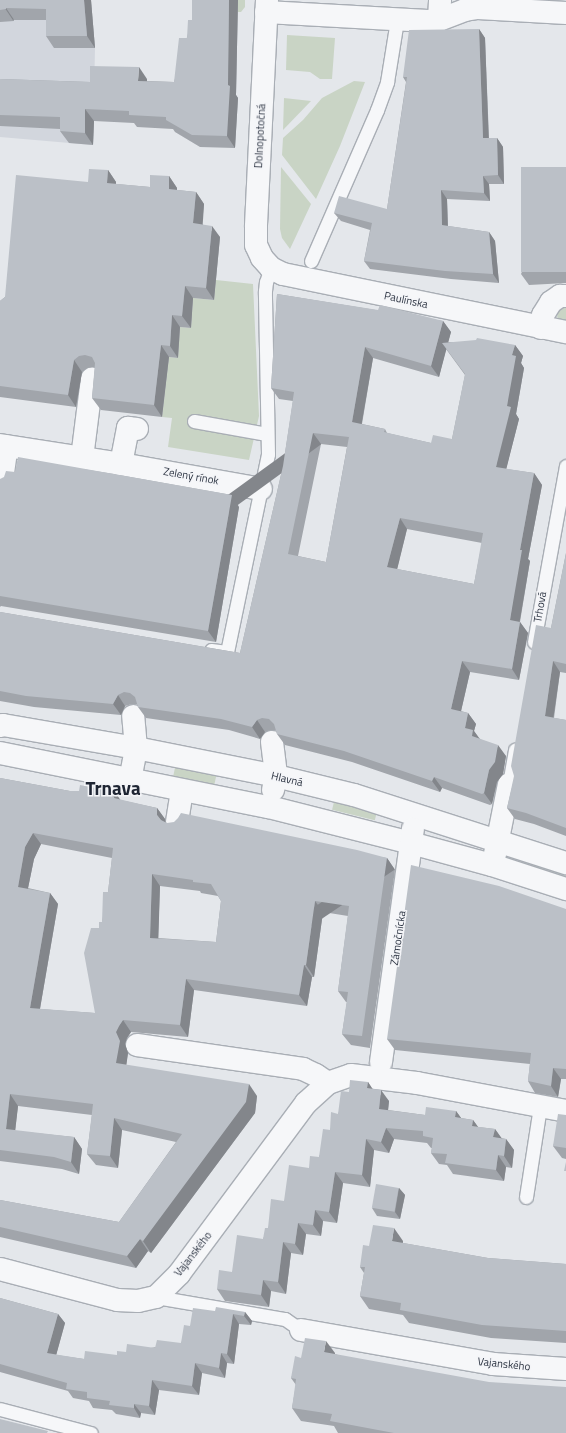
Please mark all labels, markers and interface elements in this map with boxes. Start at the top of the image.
street label: Dolnopotočná [252,103,268,169]
street label: Paulínska [383,289,429,311]
street label: Zelený rínok [162,465,220,487]
street label: Trhová [531,591,549,623]
street label: Hlavná [270,769,304,789]
district label: Trnava [85,777,141,799]
street label: Zámočnícka [388,910,408,966]
street label: Vajanského [171,1229,215,1279]
street label: Vajanského [477,1355,531,1373]

